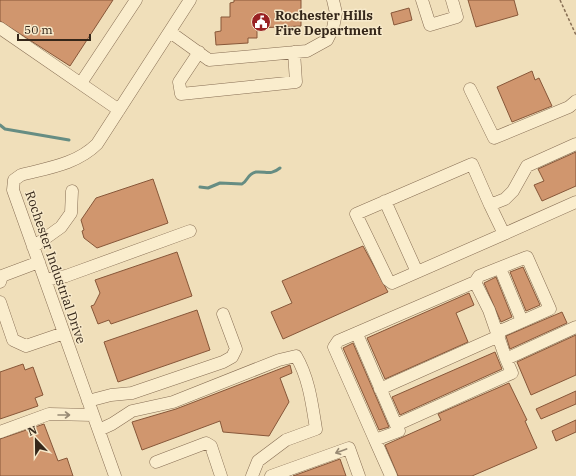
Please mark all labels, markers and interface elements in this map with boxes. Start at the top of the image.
place label: Rochester Hills Fire Department [275,7,382,39]
public building icon: Rochester Hills Fire Department [250,11,272,33]
scale bar [18,16,90,42]
text: 50 m [24,22,53,37]
street label: Rochester Industrial Drive [21,188,90,346]
one-way arrow [57,411,70,419]
north arrow [16,420,56,460]
text: N [26,422,39,439]
one-way arrow [335,447,347,455]

